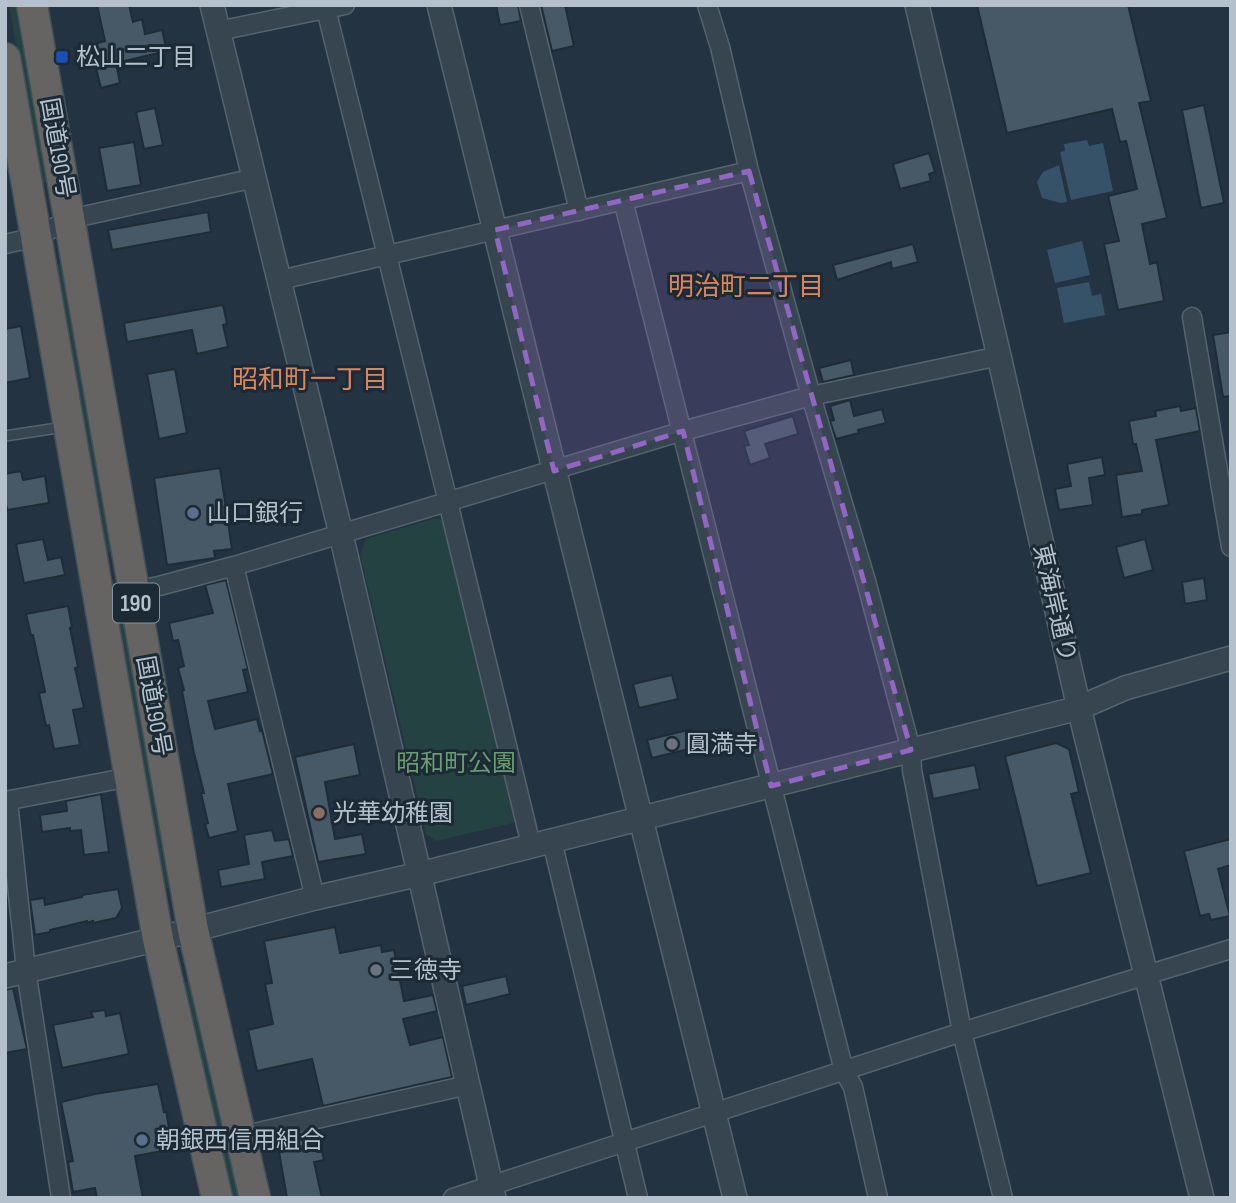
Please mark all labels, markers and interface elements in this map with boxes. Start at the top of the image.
place label: 松山二丁目 [76,43,196,72]
marker: 松山二丁目 [54,49,70,65]
street label: 国道190号 [34,95,81,201]
district label: 明治町二丁目 [668,272,824,303]
district label: 昭和町一丁目 [232,365,388,396]
place label: 山口銀行 [207,499,303,528]
marker: 山口銀行 [185,505,201,521]
street label: 東海岸通り [1027,541,1082,665]
road number: 190 [113,583,159,622]
street label: 国道190号 [130,653,177,759]
place label: 圓満寺 [686,730,758,759]
marker: 圓満寺 [664,736,680,752]
park label: 昭和町公園 [396,749,516,778]
place label: 光華幼稚園 [333,799,453,828]
marker: 光華幼稚園 [311,805,327,821]
place label: 三徳寺 [390,956,462,985]
marker: 三徳寺 [368,962,384,978]
place label: 朝銀西信用組合 [156,1126,324,1155]
marker: 朝銀西信用組合 [134,1132,150,1148]

